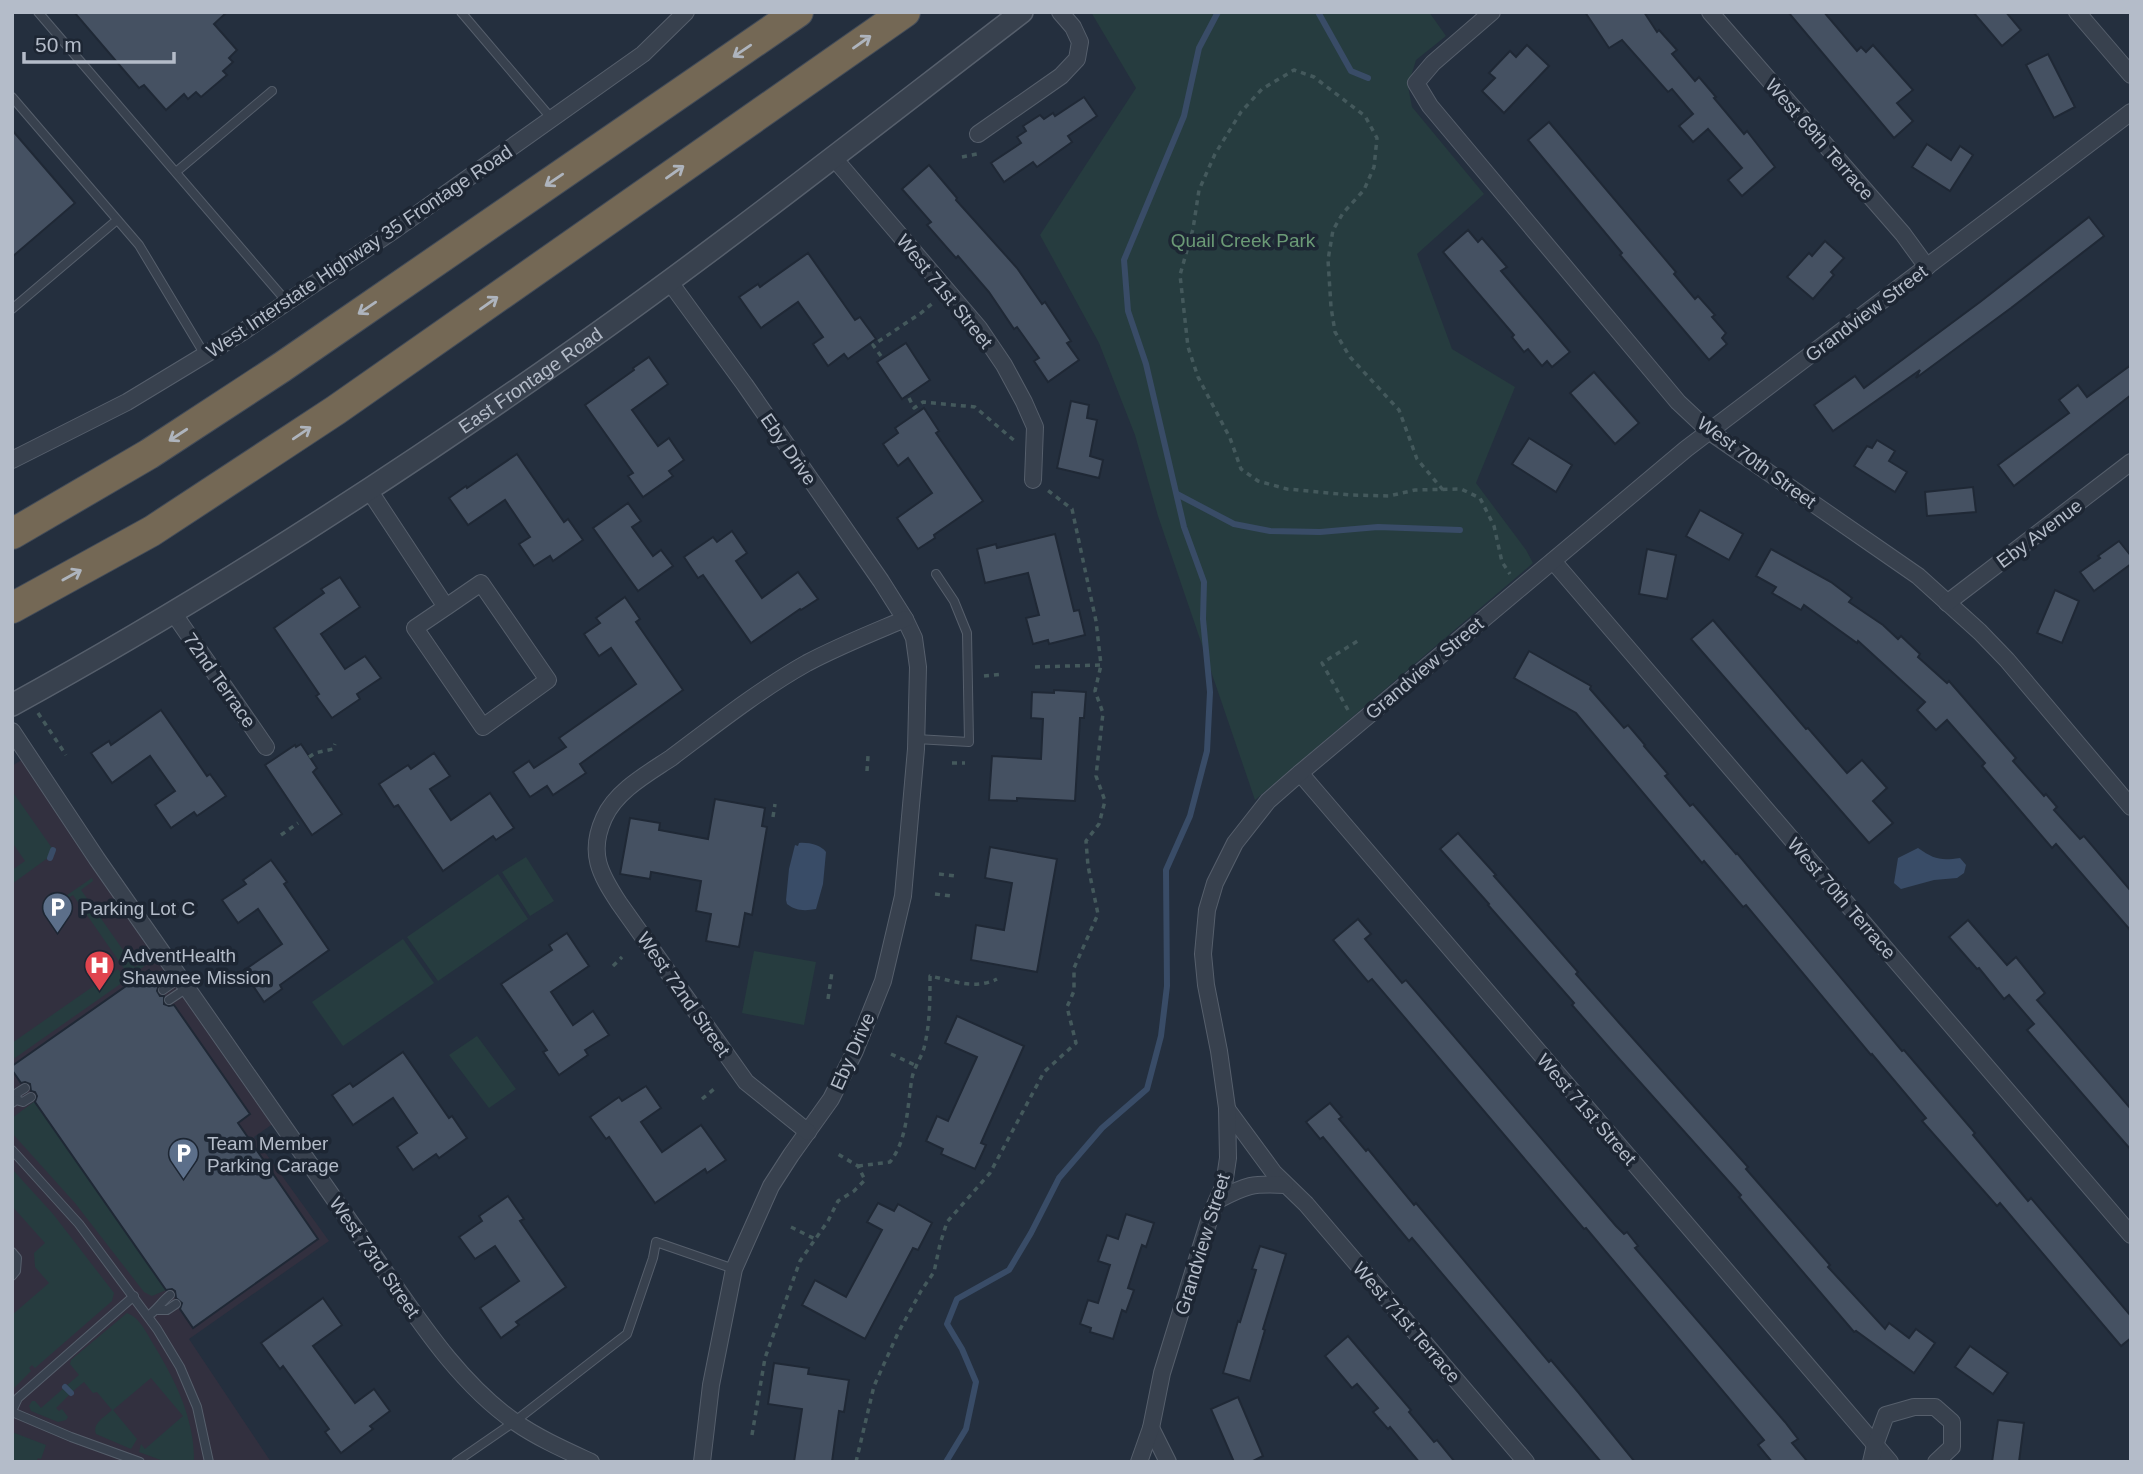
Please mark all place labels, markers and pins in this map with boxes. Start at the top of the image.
parking icon: Parking Lot C [40,891,74,935]
place label: Parking Lot C [80,898,195,919]
place label: AdventHealth Shawnee Mission [122,945,271,988]
hospital icon: AdventHealth Shawnee Mission [82,949,116,993]
place label: Team Member Parking Carage [207,1133,339,1176]
parking icon: Team Member Parking Carage [167,1137,201,1181]

